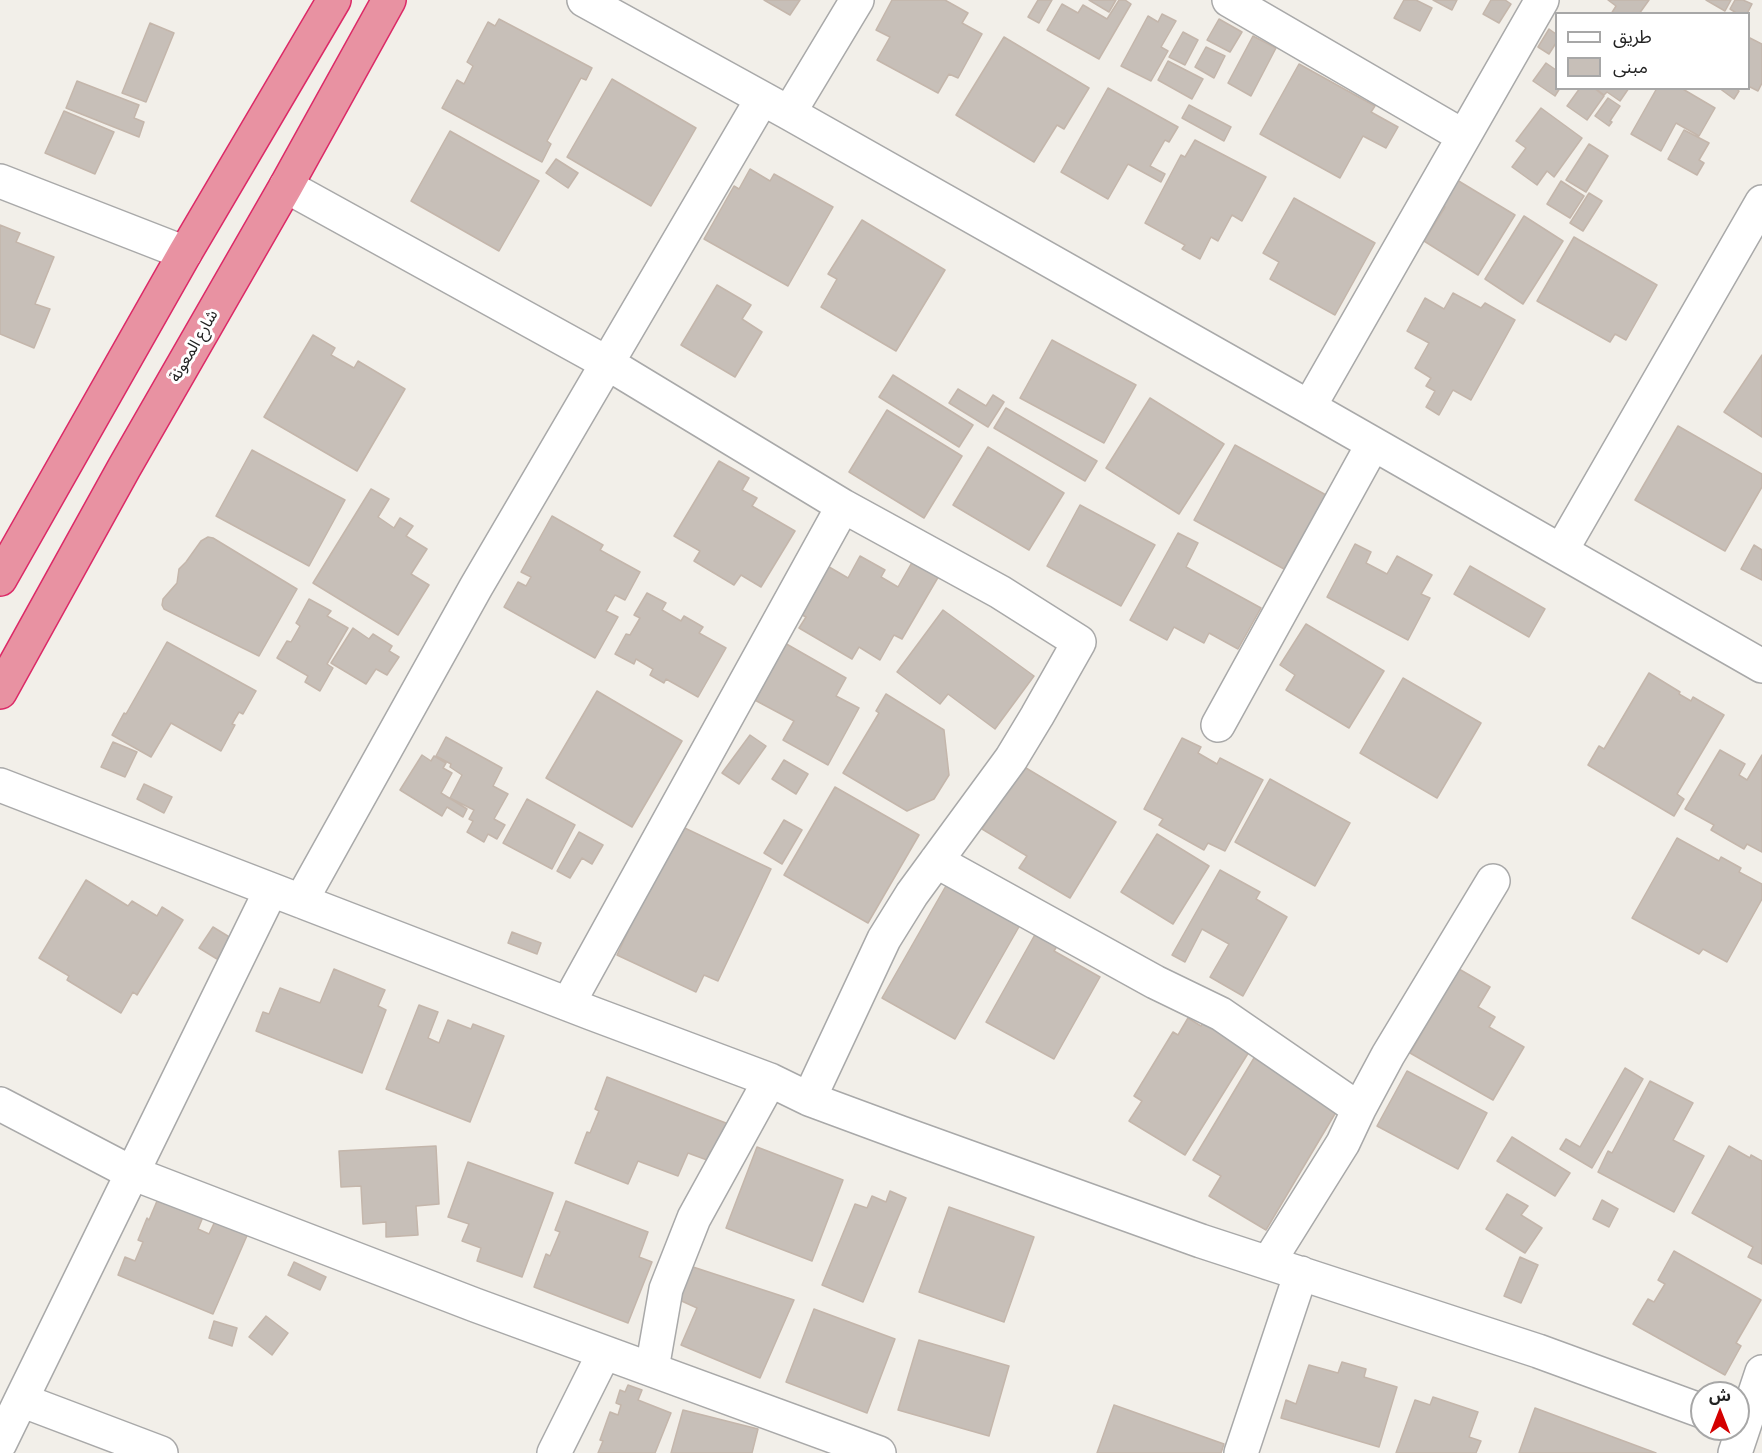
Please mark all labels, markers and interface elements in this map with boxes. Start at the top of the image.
legend [1555,12,1750,90]
text: طريق [1613,25,1652,48]
text: مبنى [1613,55,1648,78]
street label: شارع المعونة [166,306,222,386]
north arrow [1690,1381,1750,1441]
text: ش [1709,1385,1731,1405]

